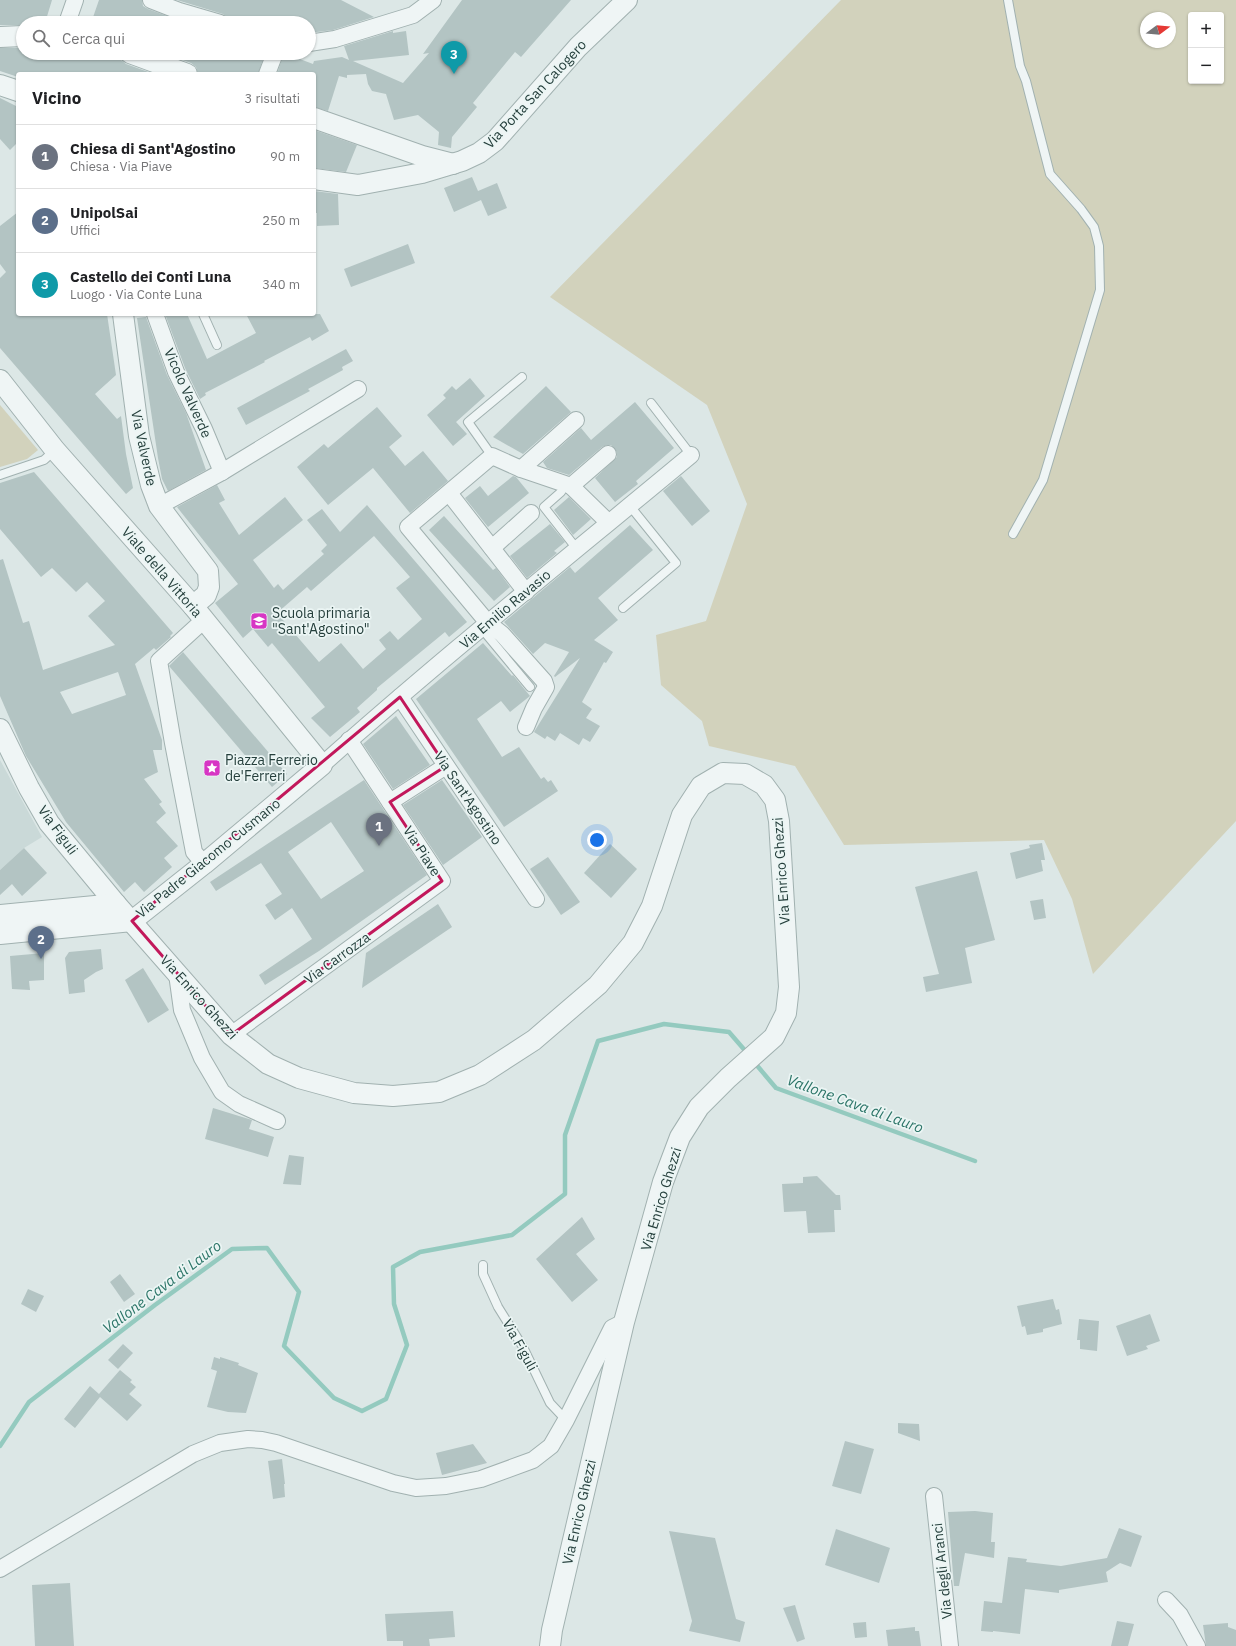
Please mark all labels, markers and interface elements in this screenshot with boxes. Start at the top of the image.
north arrow [1140,12,1176,48]
map controls [1188,12,1224,84]
button: + [1188,12,1224,48]
search box [16,16,316,60]
icon: search [30,27,52,49]
text: Cerca qui [62,29,125,48]
street label: Via Porta San Calogero [480,36,590,152]
pin: 3 [441,41,467,74]
button: − [1188,48,1224,84]
text: Vicino [32,87,81,109]
text: 3 risultati [245,90,300,107]
text: Chiesa di Sant'Agostino [70,139,236,158]
text: 1 [41,148,49,165]
text: 90 m [270,148,300,165]
text: Chiesa · Via Piave [70,158,172,175]
text: UnipolSai [70,203,138,222]
text: 2 [41,212,49,229]
text: 250 m [262,212,300,229]
text: Uffici [70,222,100,239]
text: Castello dei Conti Luna [70,267,231,286]
text: 3 [41,276,49,293]
text: 340 m [262,276,300,293]
text: Luogo · Via Conte Luna [70,286,202,303]
street label: Vicolo Valverde [160,345,216,441]
street label: Via Valverde [127,408,161,488]
street label: Viale della Vittoria [118,523,207,621]
street label: Via Emilio Ravasio [456,565,554,652]
place label: Scuola primaria "Sant'Agostino" [272,604,371,638]
school or university icon: Scuola primaria "Sant'Agostino" [249,611,269,631]
street label: Via Sant'Agostino [430,748,506,848]
place label: Piazza Ferrerio de'Ferreri [225,751,318,785]
place icon: Piazza Ferrerio de'Ferreri [202,758,222,778]
street label: Via Padre Giacomo Cusmano [132,794,284,922]
street label: Via Figuli [34,802,82,858]
pin: 1 [366,813,392,846]
street label: Via Enrico Ghezzi [768,817,794,925]
street label: Via Piave [399,822,445,880]
your location [587,830,607,850]
pin: 2 [28,926,54,959]
street label: Via Carrozza [300,928,374,988]
street label: Via Enrico Ghezzi [156,951,242,1043]
water label: Vallone Cava di Lauro [784,1070,926,1137]
street label: Via Enrico Ghezzi [637,1145,685,1253]
water label: Vallone Cava di Lauro [98,1236,225,1338]
street label: Via Figuli [498,1316,542,1374]
street label: Via Enrico Ghezzi [558,1458,600,1566]
street label: Via degli Aranci [928,1522,956,1620]

